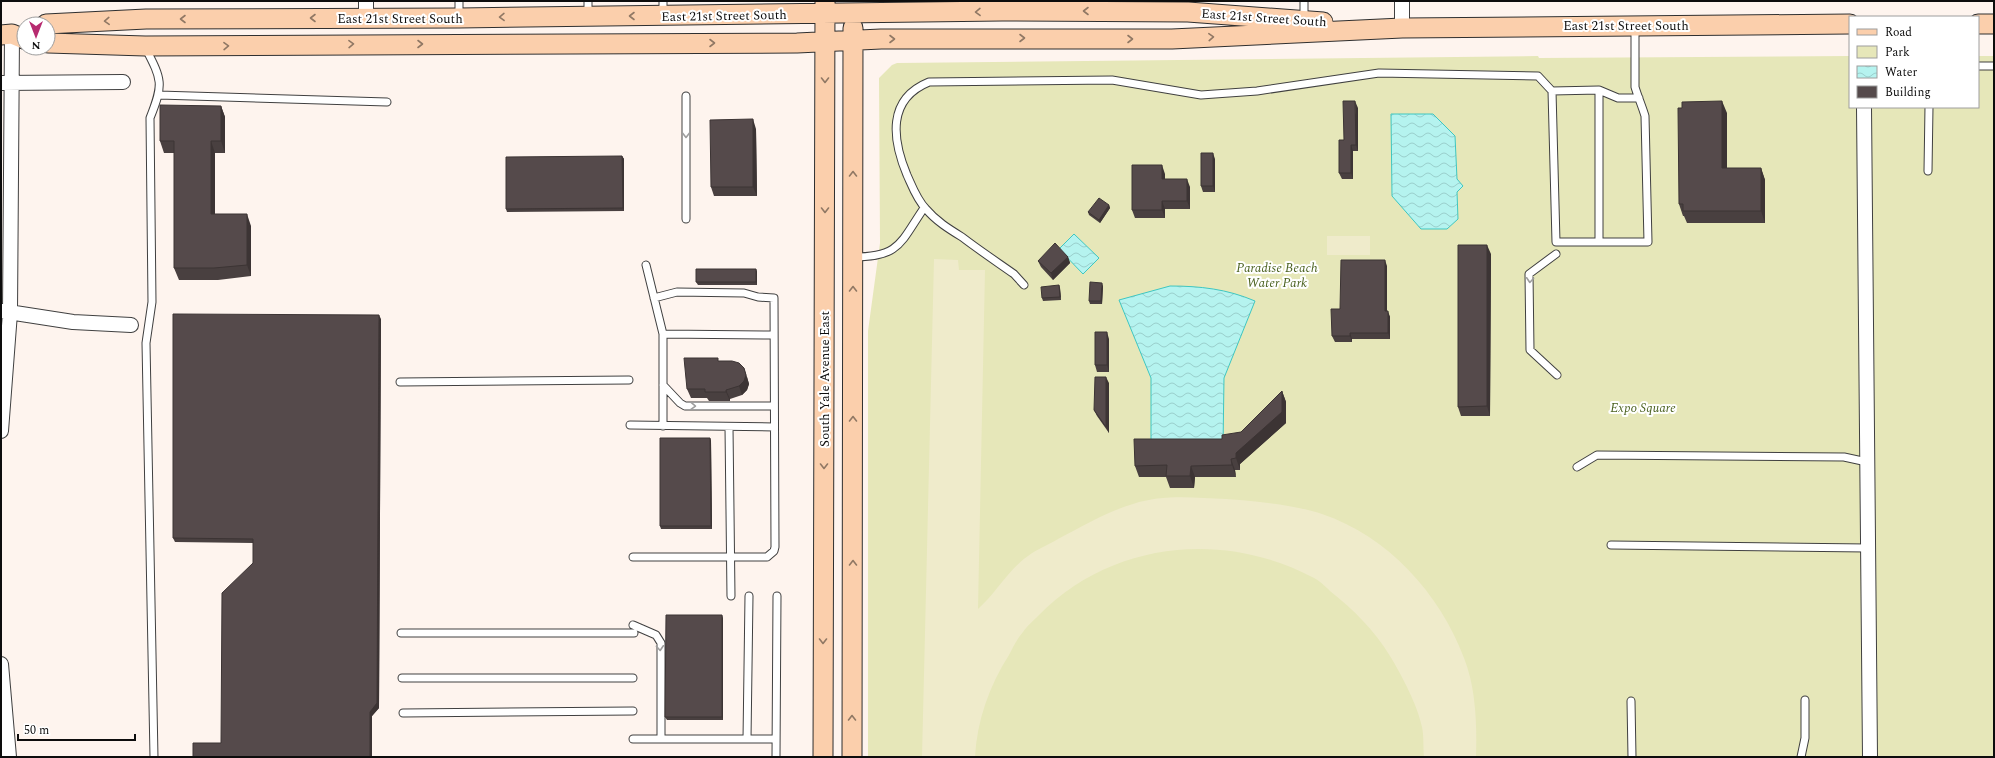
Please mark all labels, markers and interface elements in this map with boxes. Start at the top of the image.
street label: East 21st Street South [1201,4,1328,32]
street label: East 21st Street South [661,5,787,27]
one-way arrow [975,7,981,16]
one-way arrow [1083,7,1089,15]
street label: East 21st Street South [337,9,463,29]
one-way arrow [629,12,635,20]
one-way arrow [499,13,505,21]
one-way arrow [310,14,316,22]
one-way arrow [180,15,186,23]
north arrow [16,16,56,56]
street label: East 21st Street South [1563,16,1689,36]
legend [1849,16,1979,108]
one-way arrow [104,17,110,25]
text: Road [1885,23,1912,42]
one-way arrow [1208,33,1214,41]
one-way arrow [1019,34,1025,42]
one-way arrow [889,35,895,43]
one-way arrow [1127,35,1133,43]
text: N [31,37,40,54]
one-way arrow [709,39,715,47]
one-way arrow [348,40,354,48]
one-way arrow [417,40,423,48]
one-way arrow [223,42,229,50]
text: Park [1885,43,1910,62]
text: Water [1885,63,1917,82]
one-way arrow [821,77,829,83]
text: Building [1885,83,1931,102]
one-way arrow [682,132,690,138]
one-way arrow [849,171,857,177]
one-way arrow [821,207,829,213]
park label: Paradise Beach Water Park [1236,258,1318,293]
one-way arrow [1526,277,1534,283]
one-way arrow [849,286,857,292]
street label: South Yale Avenue East [815,311,835,447]
park label: Expo Square [1610,398,1676,418]
one-way arrow [690,402,696,410]
one-way arrow [849,416,857,422]
one-way arrow [820,463,828,469]
one-way arrow [849,560,857,566]
one-way arrow [819,638,827,644]
one-way arrow [656,645,665,651]
one-way arrow [848,715,856,721]
scale bar [18,716,135,742]
text: 50 m [24,721,49,740]

